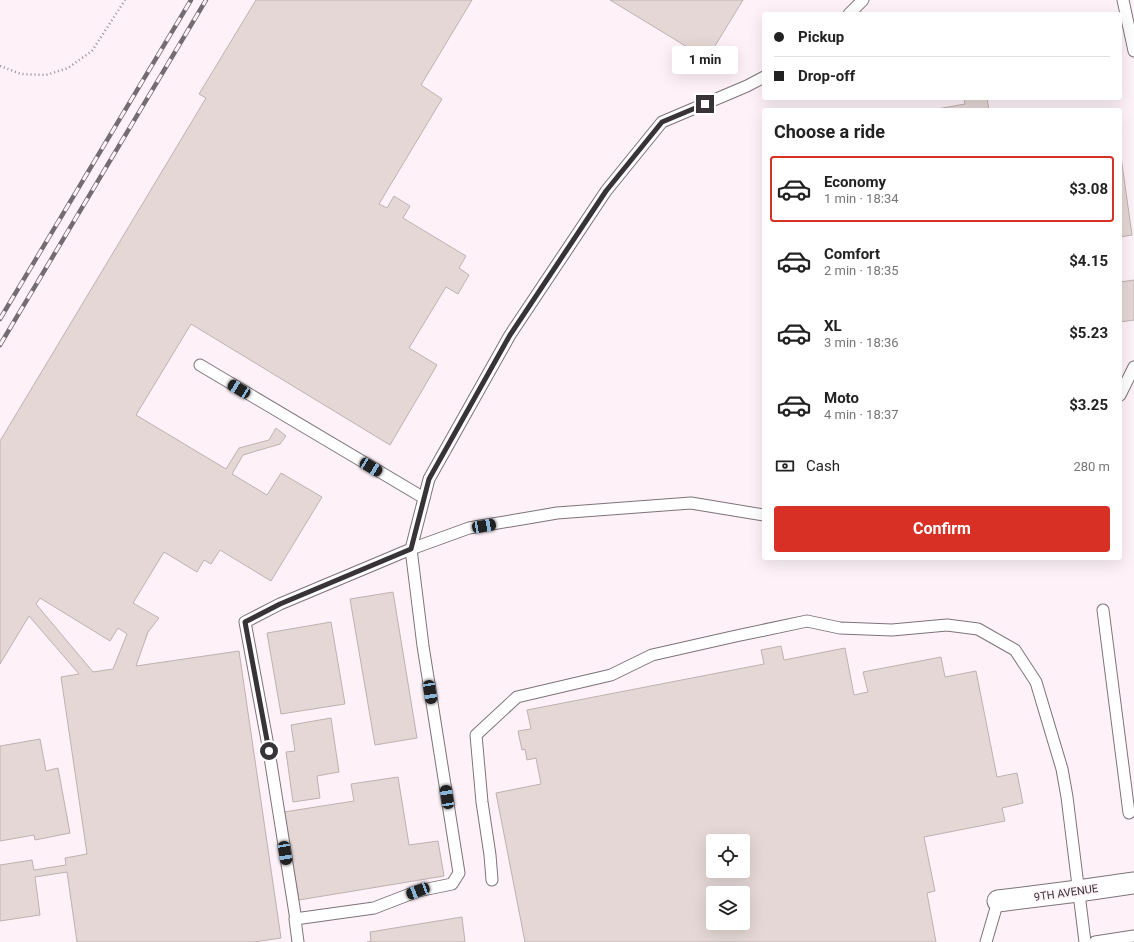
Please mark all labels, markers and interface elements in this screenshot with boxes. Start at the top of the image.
text: Pickup [798,28,844,46]
callout: 1 min [672,46,738,74]
text: 1 min [689,52,721,67]
text: Drop-off [798,67,855,85]
route end [696,95,714,113]
text: Choose a ride [774,121,885,142]
icon: car [776,171,812,207]
text: Economy [824,173,886,191]
text: $3.08 [1069,180,1108,198]
text: 1 min · 18:34 [824,191,899,206]
icon: car [776,243,812,279]
text: Comfort [824,245,880,263]
text: $4.15 [1069,252,1108,270]
text: 2 min · 18:35 [824,263,899,278]
icon: car [776,315,812,351]
text: XL [824,317,842,335]
text: $5.23 [1069,324,1108,342]
text: 3 min · 18:36 [824,335,899,350]
car [226,378,252,400]
icon: car [776,387,812,423]
text: Moto [824,389,859,407]
text: $3.25 [1069,396,1108,414]
text: 4 min · 18:37 [824,407,899,422]
icon: cash [774,455,796,477]
car [358,456,384,478]
text: Cash [806,457,840,475]
text: 280 m [1073,459,1110,474]
button: Confirm [774,506,1110,552]
car [471,518,497,534]
car [422,679,438,705]
route start [260,742,278,760]
car [439,784,455,810]
map controls [706,834,750,930]
button: locate [706,834,750,878]
car [277,840,293,866]
car [405,881,431,901]
street label: 9TH AVENUE [1033,882,1099,904]
button: layers [706,886,750,930]

